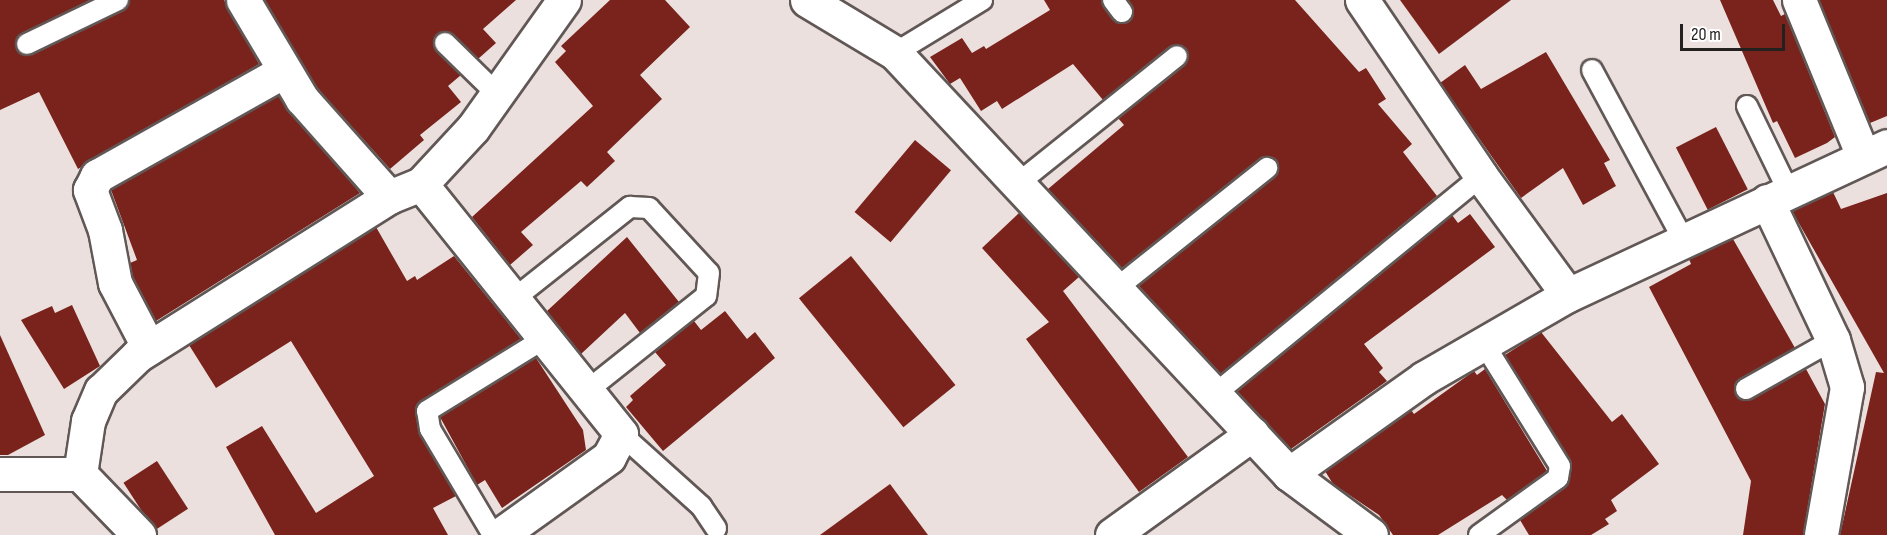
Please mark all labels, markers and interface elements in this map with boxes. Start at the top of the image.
scale bar [1683,12,1788,50]
text: 20 m [1691,24,1721,45]

